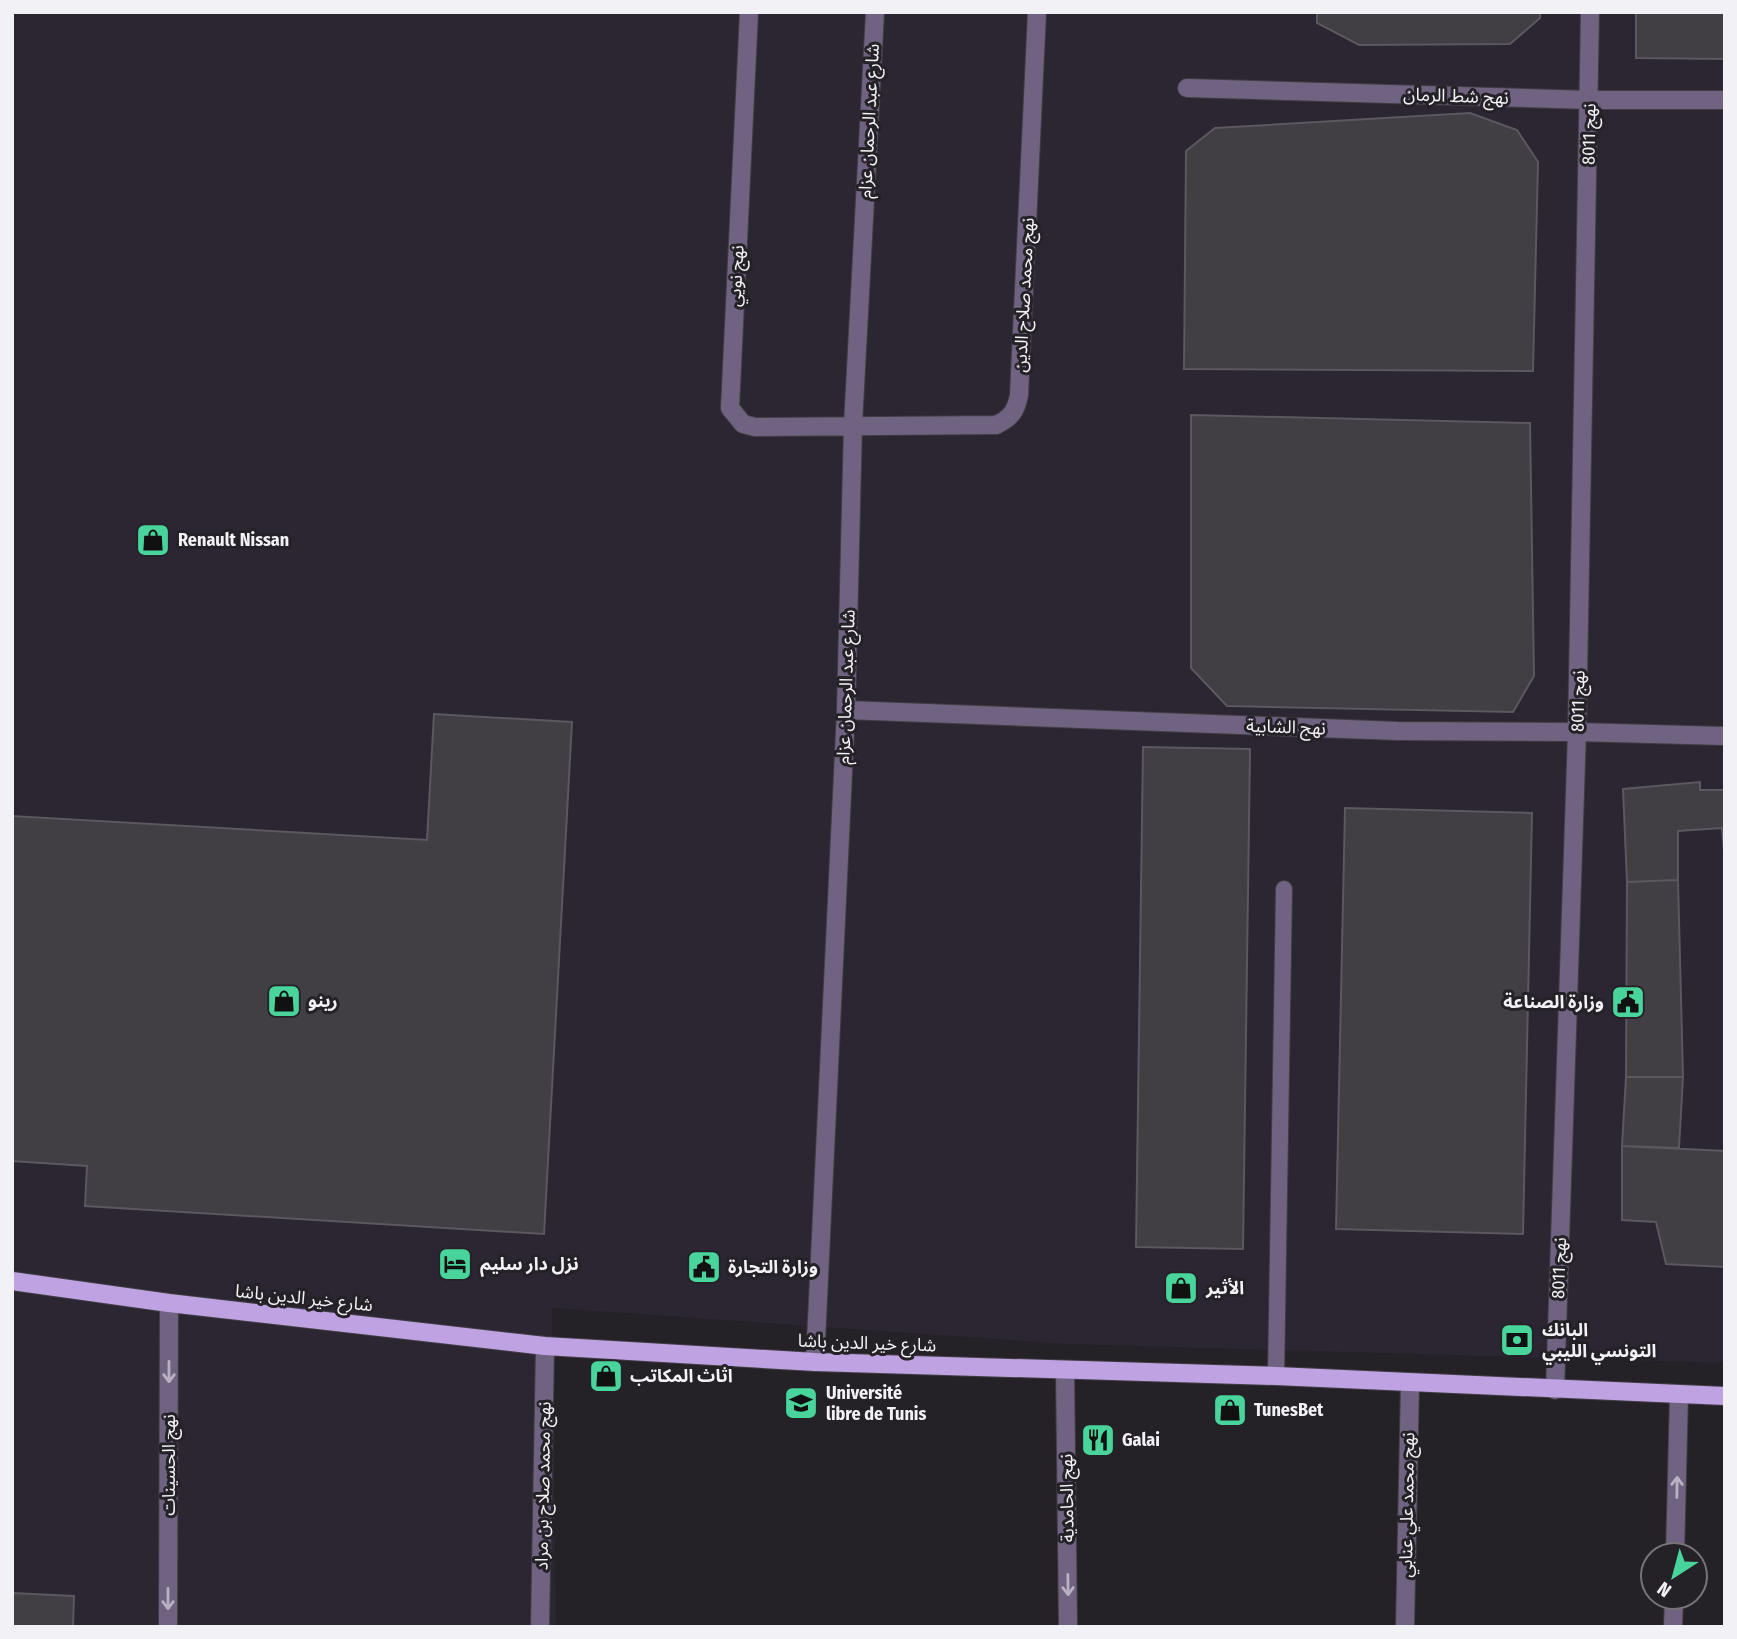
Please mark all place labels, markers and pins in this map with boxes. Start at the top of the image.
shop icon: Renault Nissan [134,521,172,559]
place label: Renault Nissan [178,529,289,551]
shop icon: رينو [265,982,303,1020]
public building icon: وزارة الصناعة [1609,983,1647,1021]
place label: رينو [308,990,338,1012]
place label: وزارة الصناعة [1503,991,1604,1013]
hotel icon: نزل دار سليم [436,1245,474,1283]
public building icon: وزارة التجارة [685,1248,723,1286]
place label: نزل دار سليم [480,1253,579,1277]
place label: وزارة التجارة [728,1256,818,1278]
shop icon: الأثير [1162,1269,1200,1307]
place label: الأثير [1205,1277,1244,1299]
place label: البانك التونسي الليبي [1542,1319,1656,1365]
bank icon: البانك التونسي الليبي [1498,1321,1536,1359]
shop icon: اثاث المكاتب [587,1357,625,1395]
place label: اثاث المكاتب [630,1365,733,1387]
place label: Université libre de Tunis [826,1382,927,1425]
school or university icon: Université libre de Tunis [782,1384,820,1422]
shop icon: TunesBet [1211,1391,1249,1429]
place label: TunesBet [1254,1399,1324,1421]
restaurant icon: Galai [1079,1421,1117,1459]
place label: Galai [1122,1429,1160,1451]

